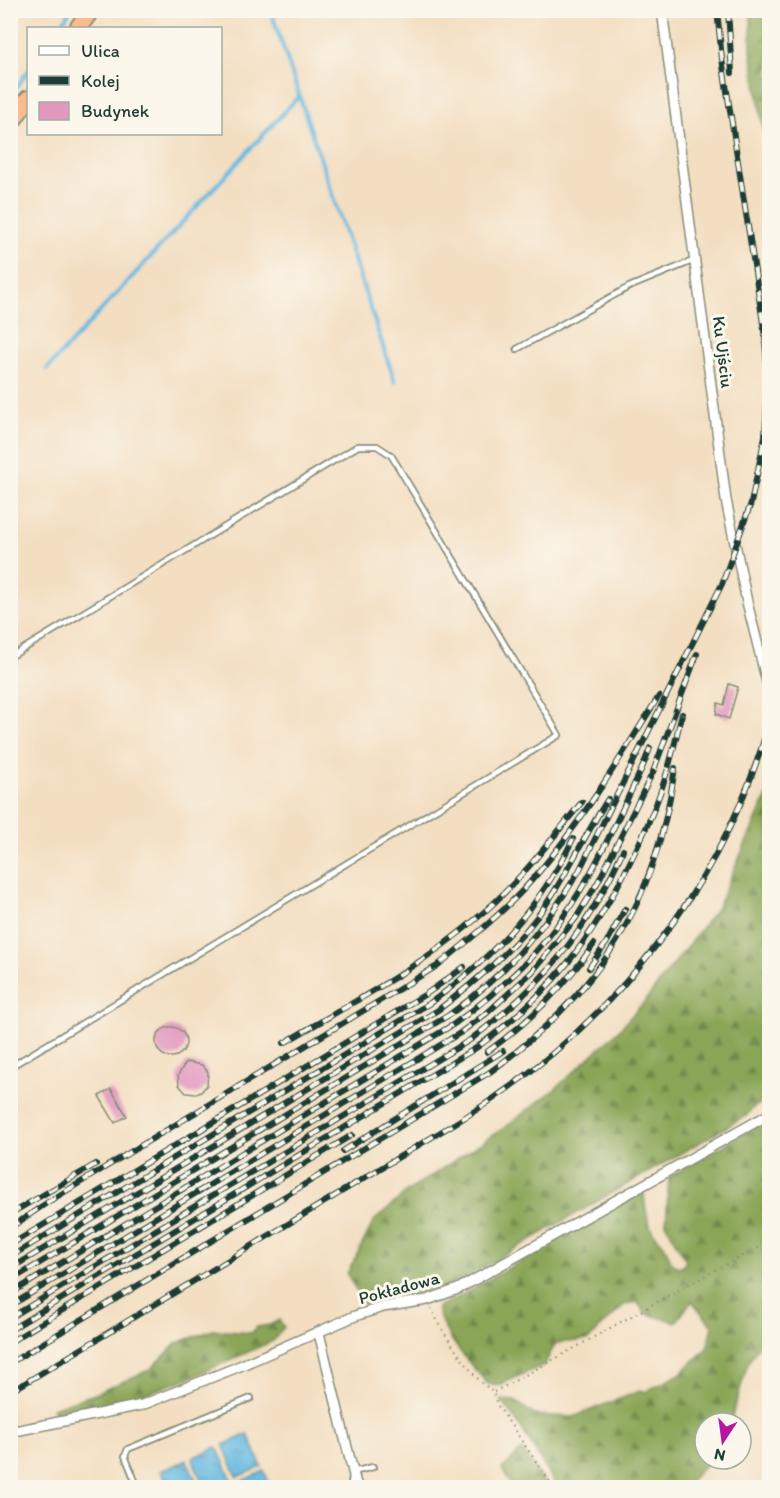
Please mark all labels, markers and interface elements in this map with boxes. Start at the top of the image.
legend [27,27,222,135]
text: Ulica [81,40,120,62]
text: Kolej [81,70,120,92]
text: Budynek [81,100,150,122]
street label: Ku Ujściu [708,315,738,389]
street label: Pokładowa [356,1267,442,1309]
north arrow [693,1411,753,1471]
text: N [712,1445,727,1466]

